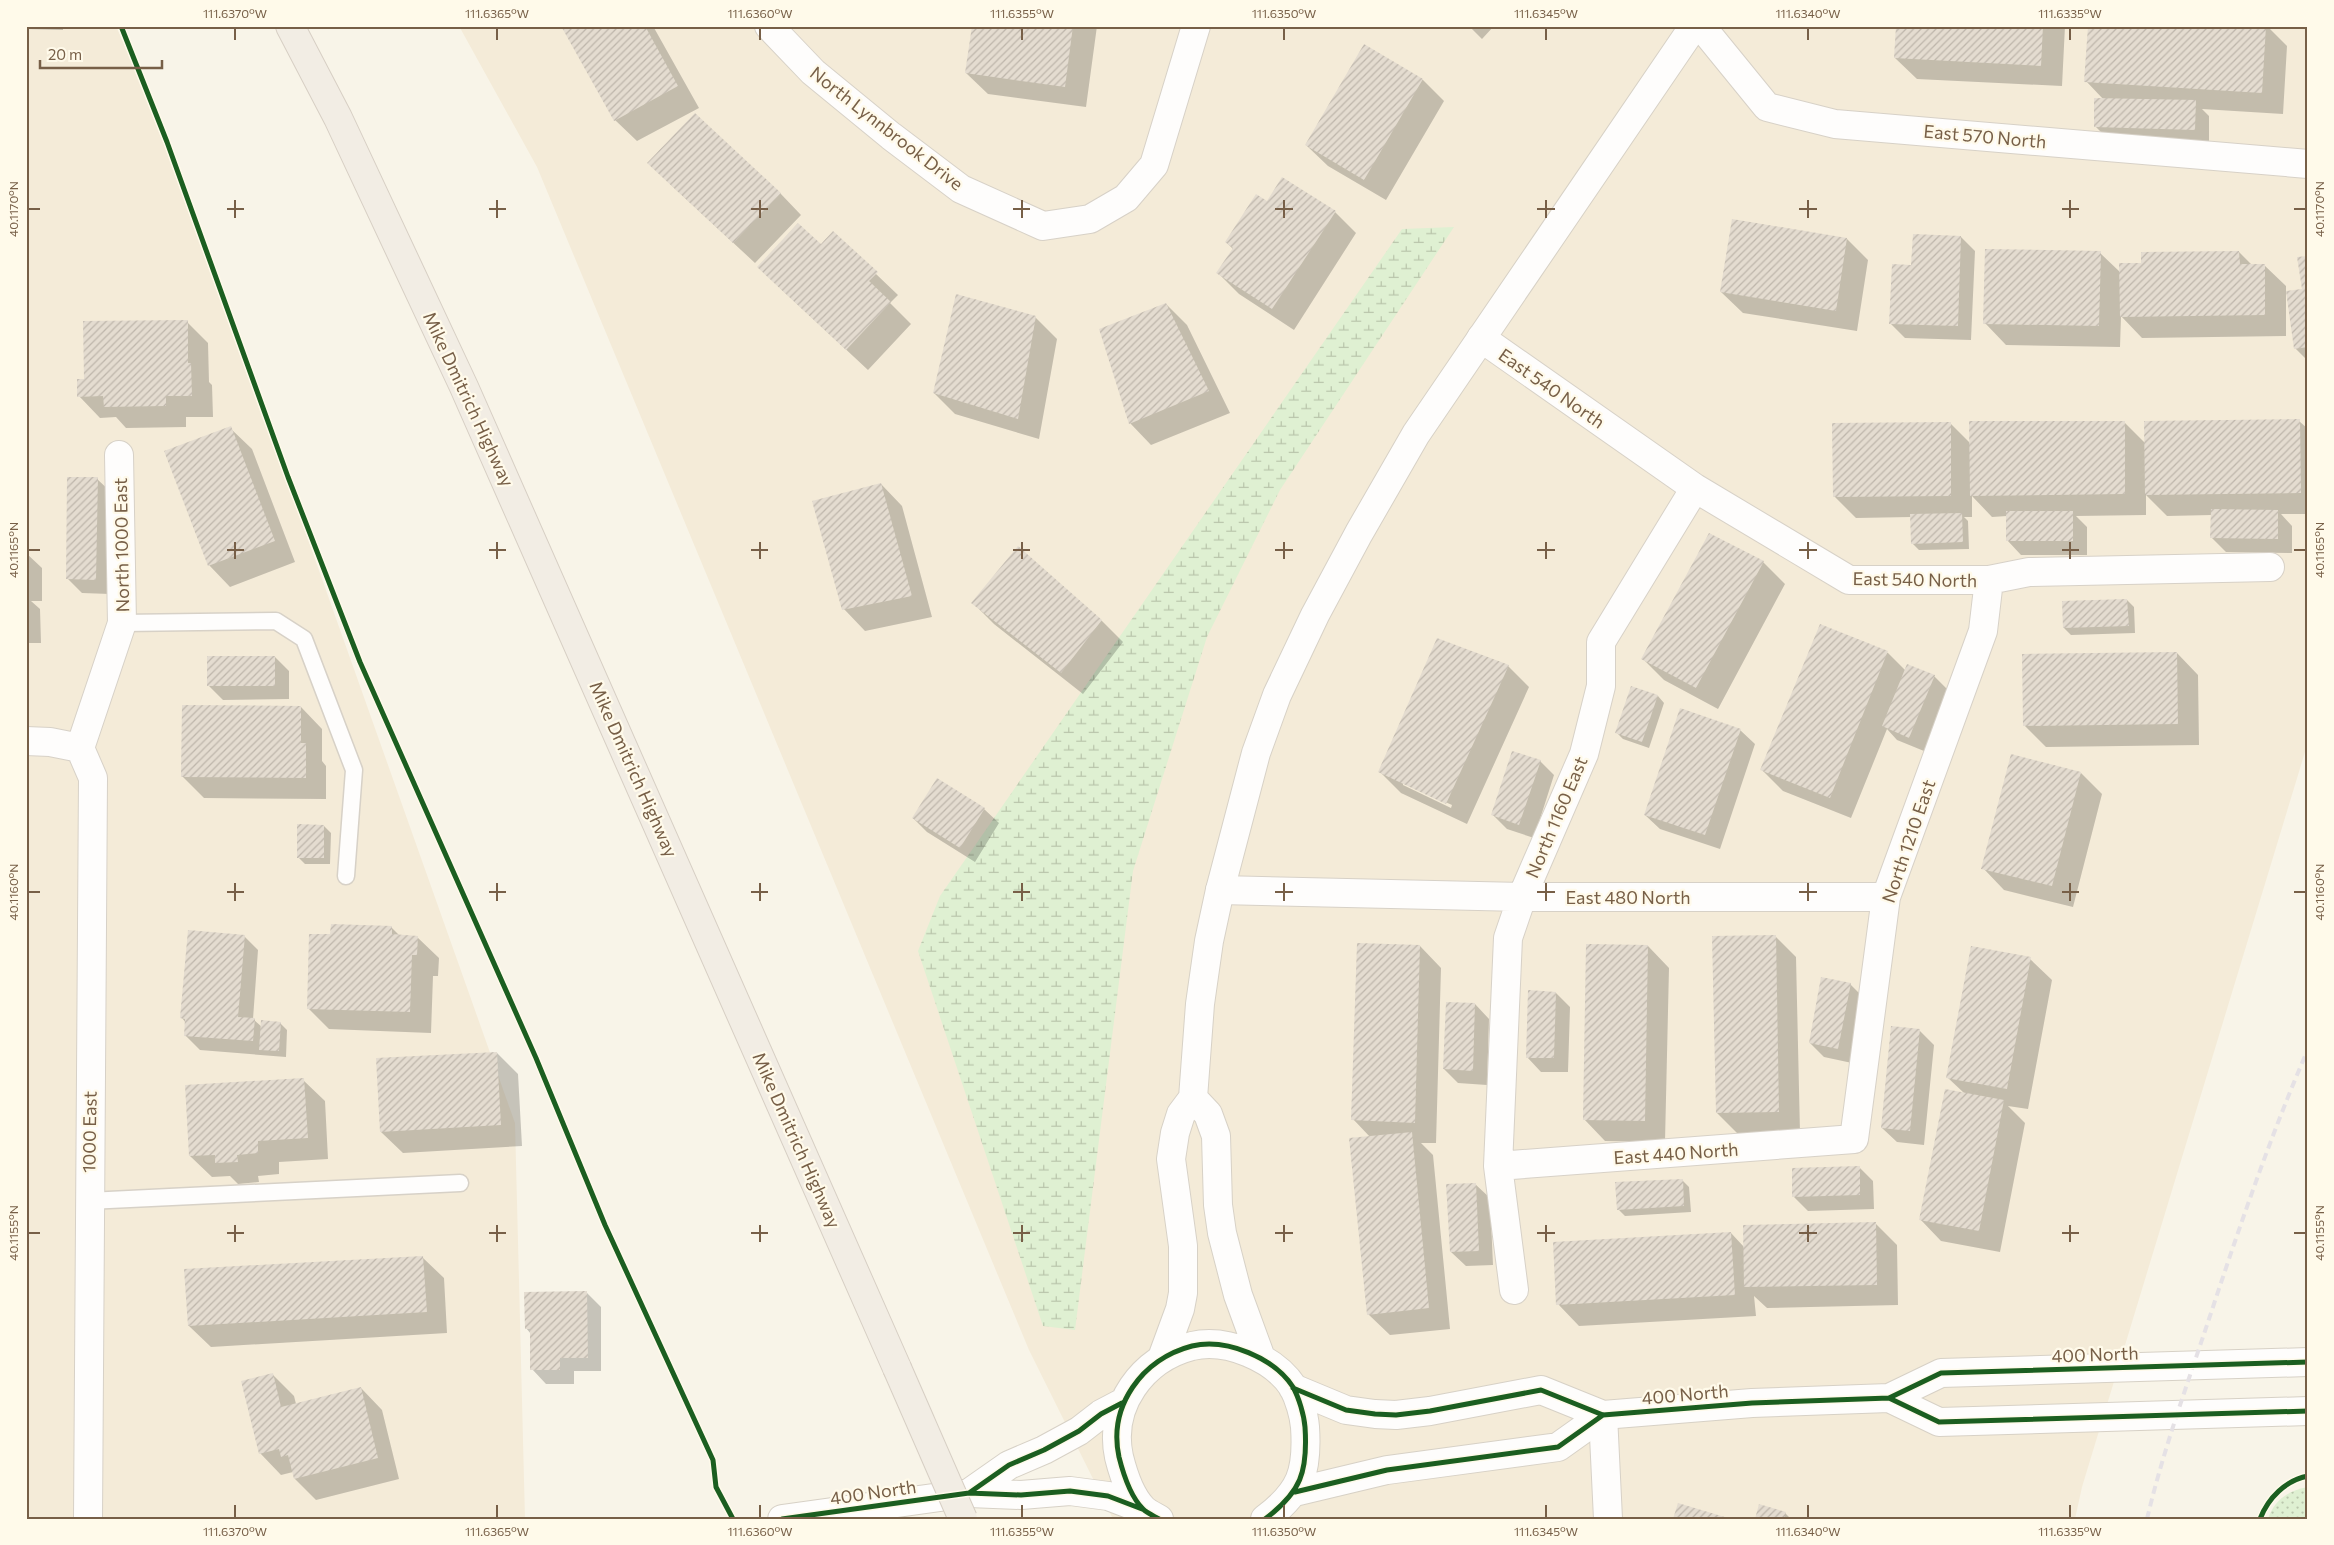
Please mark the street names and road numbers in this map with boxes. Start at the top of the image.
street label: North Lynnbrook Drive [806,61,968,195]
street label: East 570 North [1923,120,2047,152]
street label: Mike Dmitrich Highway [419,308,519,490]
street label: East 540 North [1495,343,1609,433]
street label: North 1000 East [109,477,133,613]
street label: East 540 North [1853,567,1977,591]
street label: Mike Dmitrich Highway [585,678,683,860]
street label: North 1160 East [1521,753,1591,881]
street label: North 1210 East [1877,777,1939,905]
street label: East 480 North [1565,886,1691,908]
street label: Mike Dmitrich Highway [748,1049,846,1231]
street label: 1000 East [77,1091,101,1173]
street label: East 440 North [1613,1138,1739,1168]
street label: 400 North [2051,1341,2139,1367]
street label: 400 North [1641,1379,1729,1409]
street label: 400 North [828,1475,918,1509]

